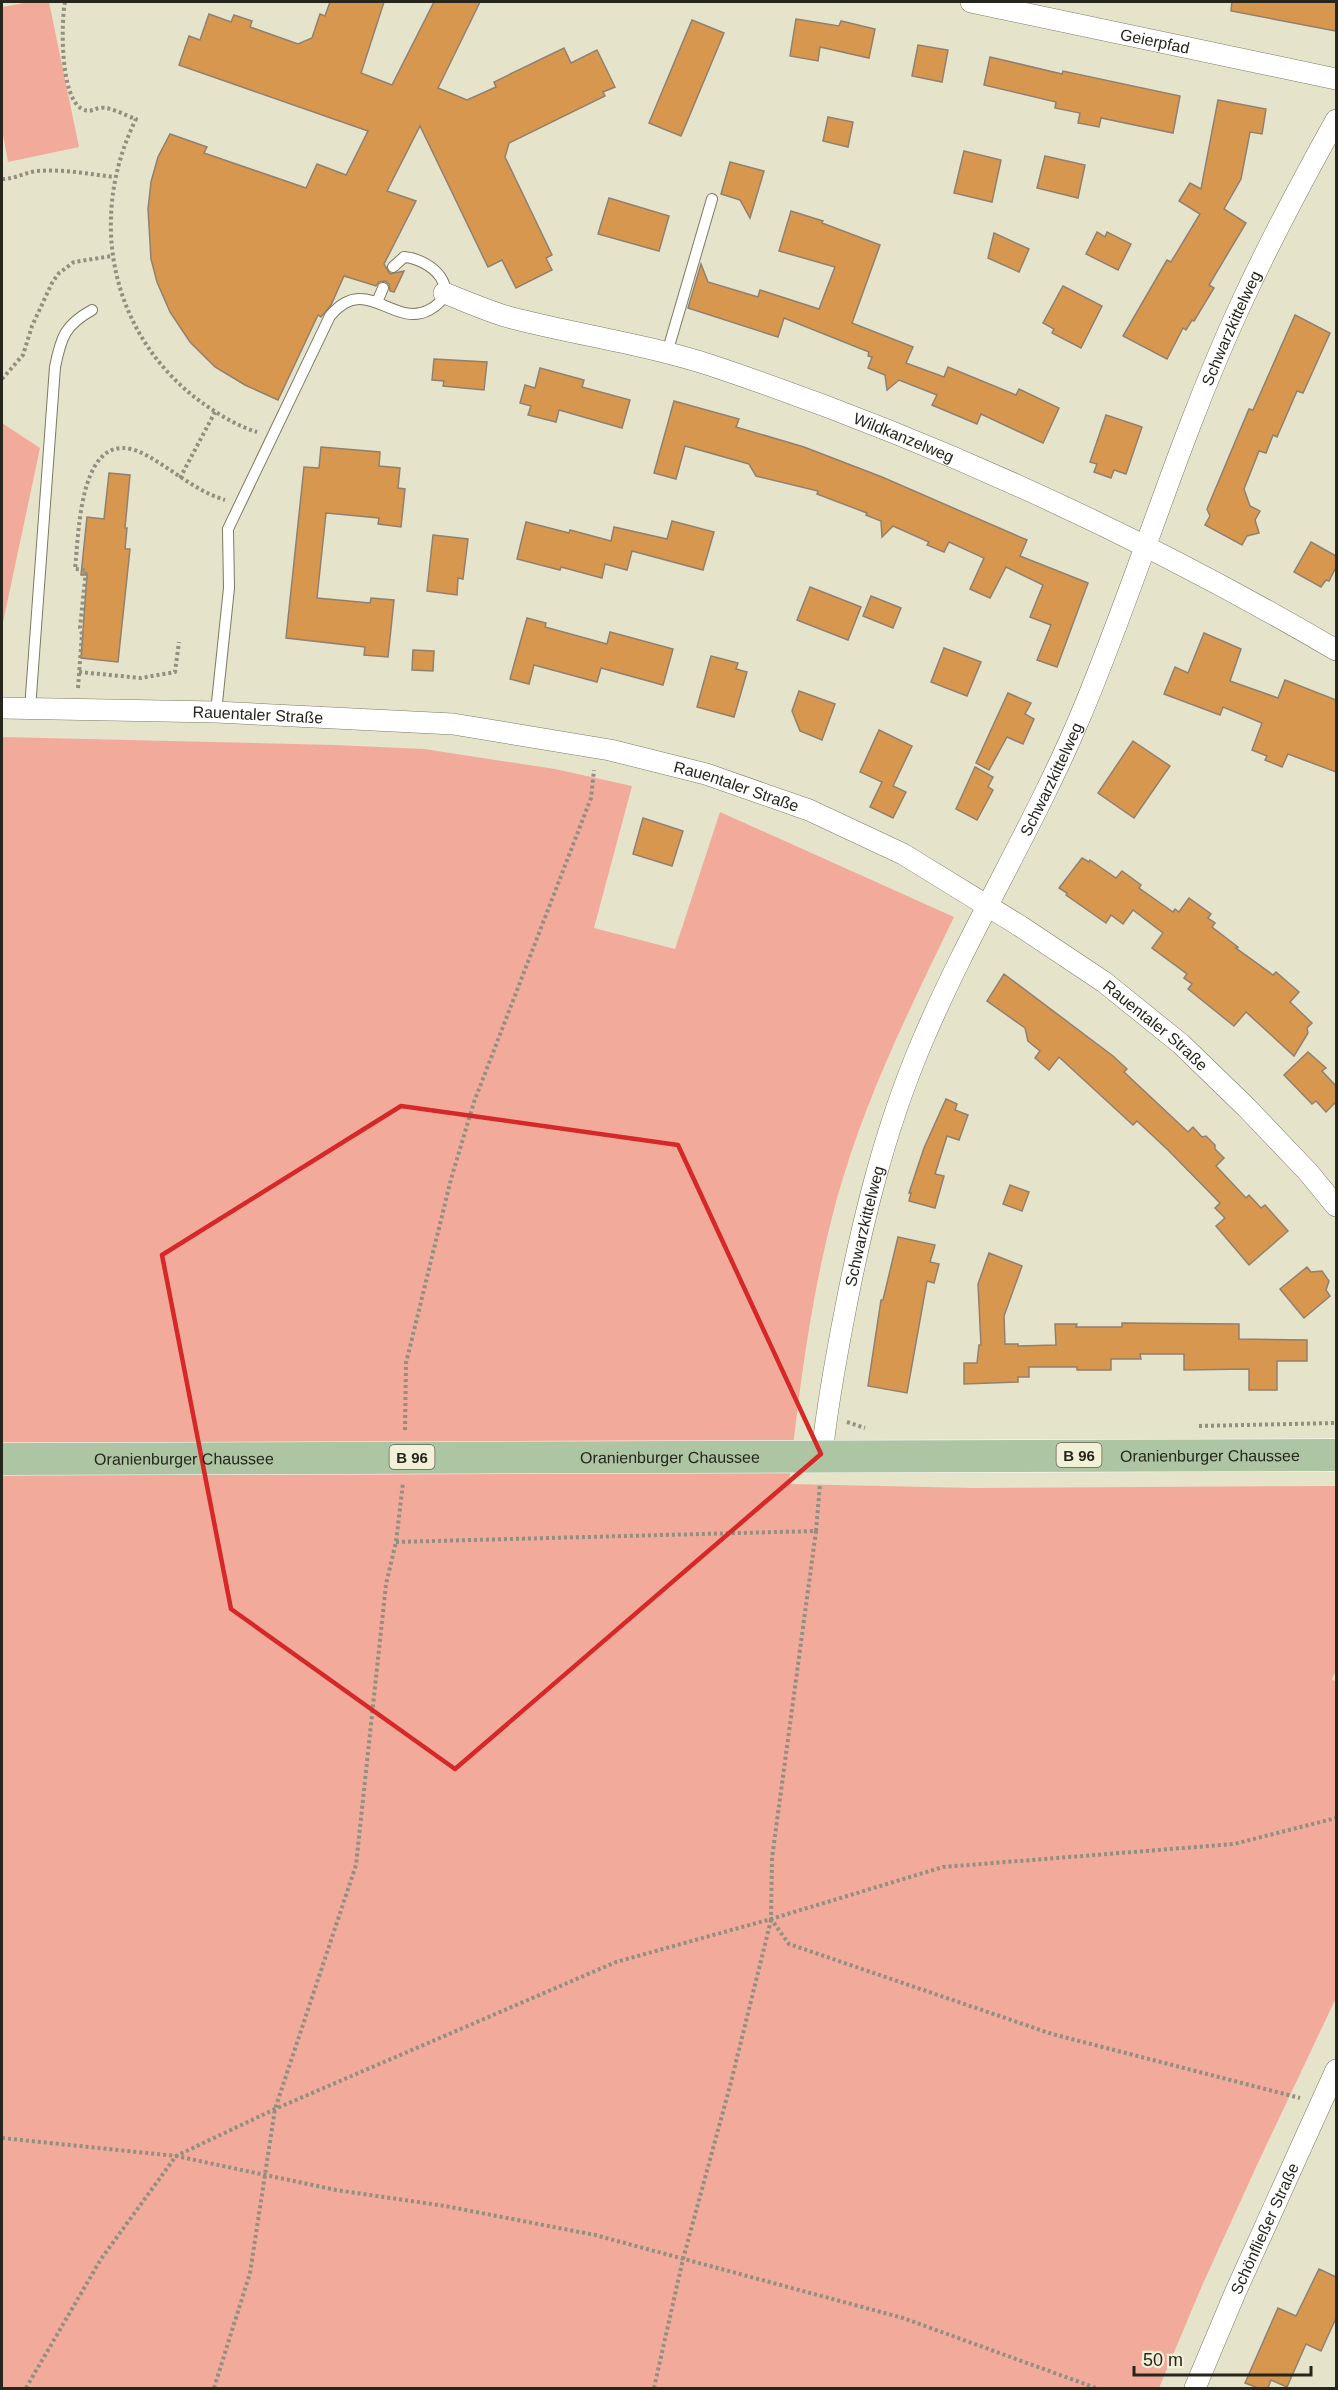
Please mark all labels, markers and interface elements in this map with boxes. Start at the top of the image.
street label: Geierpfad [1119,25,1191,56]
street label: Schwarzkittelweg [1198,268,1264,388]
street label: Wildkanzelweg [851,409,957,465]
street label: Rauentaler Straße [192,703,324,726]
street label: Schwarzkittelweg [1016,720,1085,839]
street label: Rauentaler Straße [672,758,801,814]
street label: Rauentaler Straße [1100,977,1211,1074]
street label: Schwarzkittelweg [842,1164,887,1288]
road number: B 96 [1056,1443,1102,1467]
road number: B 96 [390,1445,434,1469]
street label: Oranienburger Chaussee [1120,1447,1300,1464]
street label: Oranienburger Chaussee [580,1448,760,1466]
street label: Oranienburger Chaussee [94,1450,274,1467]
street label: Schönfließer Straße [1227,2160,1301,2297]
scale bar [1134,2339,1311,2377]
text: 50 m [1143,2350,1183,2370]

